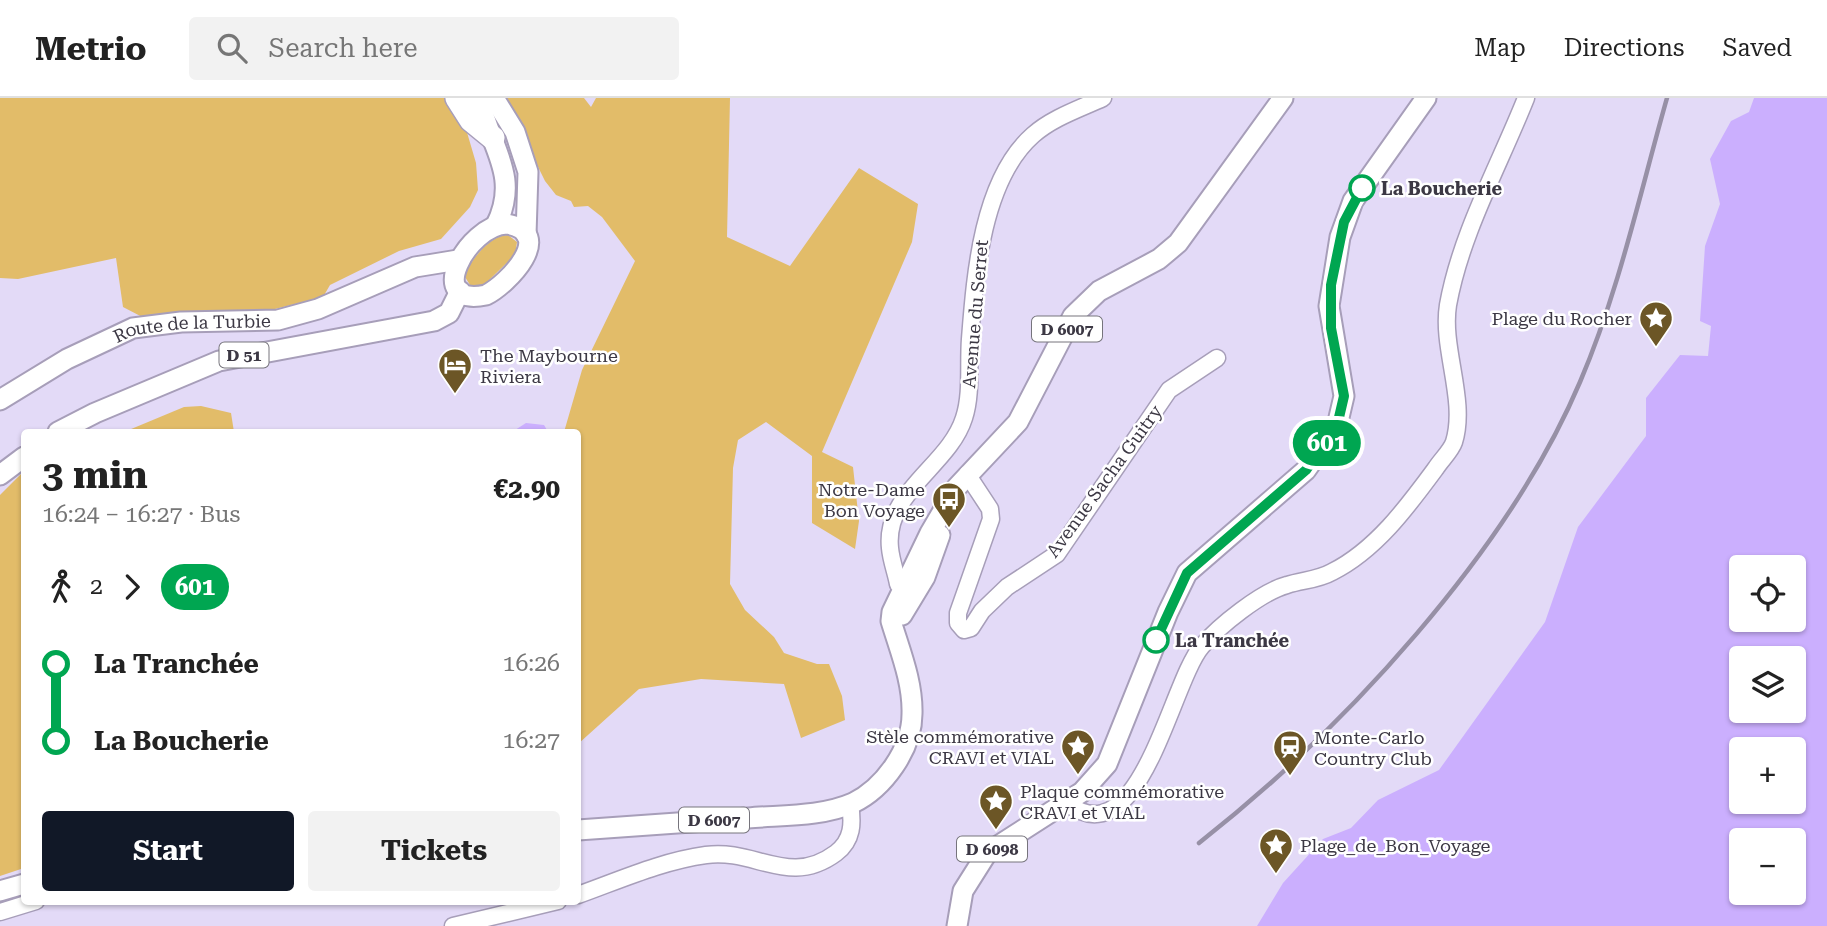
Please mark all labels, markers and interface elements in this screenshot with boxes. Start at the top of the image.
search box [189,17,679,80]
text: Metrio [35,29,147,68]
icon: search [213,29,251,67]
text: Search here [269,33,418,63]
text: Map [1474,34,1526,62]
text: Directions [1564,34,1684,62]
text: Saved [1722,34,1792,62]
marker: La Boucherie [1349,175,1375,201]
place label: La Boucherie [1381,178,1502,199]
street label: Avenue du Serret [958,239,992,389]
place icon: Plage du Rocher [1637,299,1675,348]
place label: Plage du Rocher [1491,308,1632,329]
street label: Route de la Turbie [109,310,271,346]
road number: D 6007 [1032,316,1102,342]
road number: D 51 [219,342,268,368]
place label: The Maybourne Riviera [480,345,618,387]
hotel icon: The Maybourne Riviera [436,346,474,395]
street label: Avenue Sacha Guitry [1042,401,1166,561]
line badge: 601 [1287,420,1367,466]
text: 601 [1307,429,1347,457]
text: 3 min [42,453,148,497]
text: €2.90 [494,474,560,504]
place label: Notre-Dame Bon Voyage [818,479,925,521]
bus stop icon: Notre-Dame Bon Voyage [930,480,968,529]
text: 16:24 – 16:27 · Bus [42,501,240,528]
map controls [1729,555,1806,905]
button: locate [1729,555,1806,632]
icon: walk [42,568,80,606]
icon: forward [113,568,151,606]
text: 2 [90,573,103,600]
text: 601 [175,573,215,601]
marker: La Tranchée [1143,627,1169,653]
place label: La Tranchée [1175,630,1290,651]
button: layers [1729,646,1806,723]
text: La Tranchée [94,649,259,679]
text: 16:26 [503,650,560,677]
text: La Boucherie [94,726,269,756]
place label: Stèle commémorative CRAVI et VIAL [866,726,1054,768]
text: 16:27 [503,727,560,754]
place icon: Stèle commémorative CRAVI et VIAL [1059,727,1097,776]
place label: Monte-Carlo Country Club [1314,727,1432,769]
station icon: Monte-Carlo Country Club [1271,728,1309,777]
button: + [1729,737,1806,814]
place label: Plaque commémorative CRAVI et VIAL [1020,781,1224,823]
place icon: Plaque commémorative CRAVI et VIAL [977,782,1015,831]
road number: D 6007 [679,807,749,832]
button: Start [42,811,294,891]
button: Tickets [308,811,560,891]
place icon: Plage_de_Bon_Voyage [1257,826,1295,875]
button: − [1729,828,1806,905]
place label: Plage_de_Bon_Voyage [1300,835,1491,856]
road number: D 6098 [957,836,1027,862]

